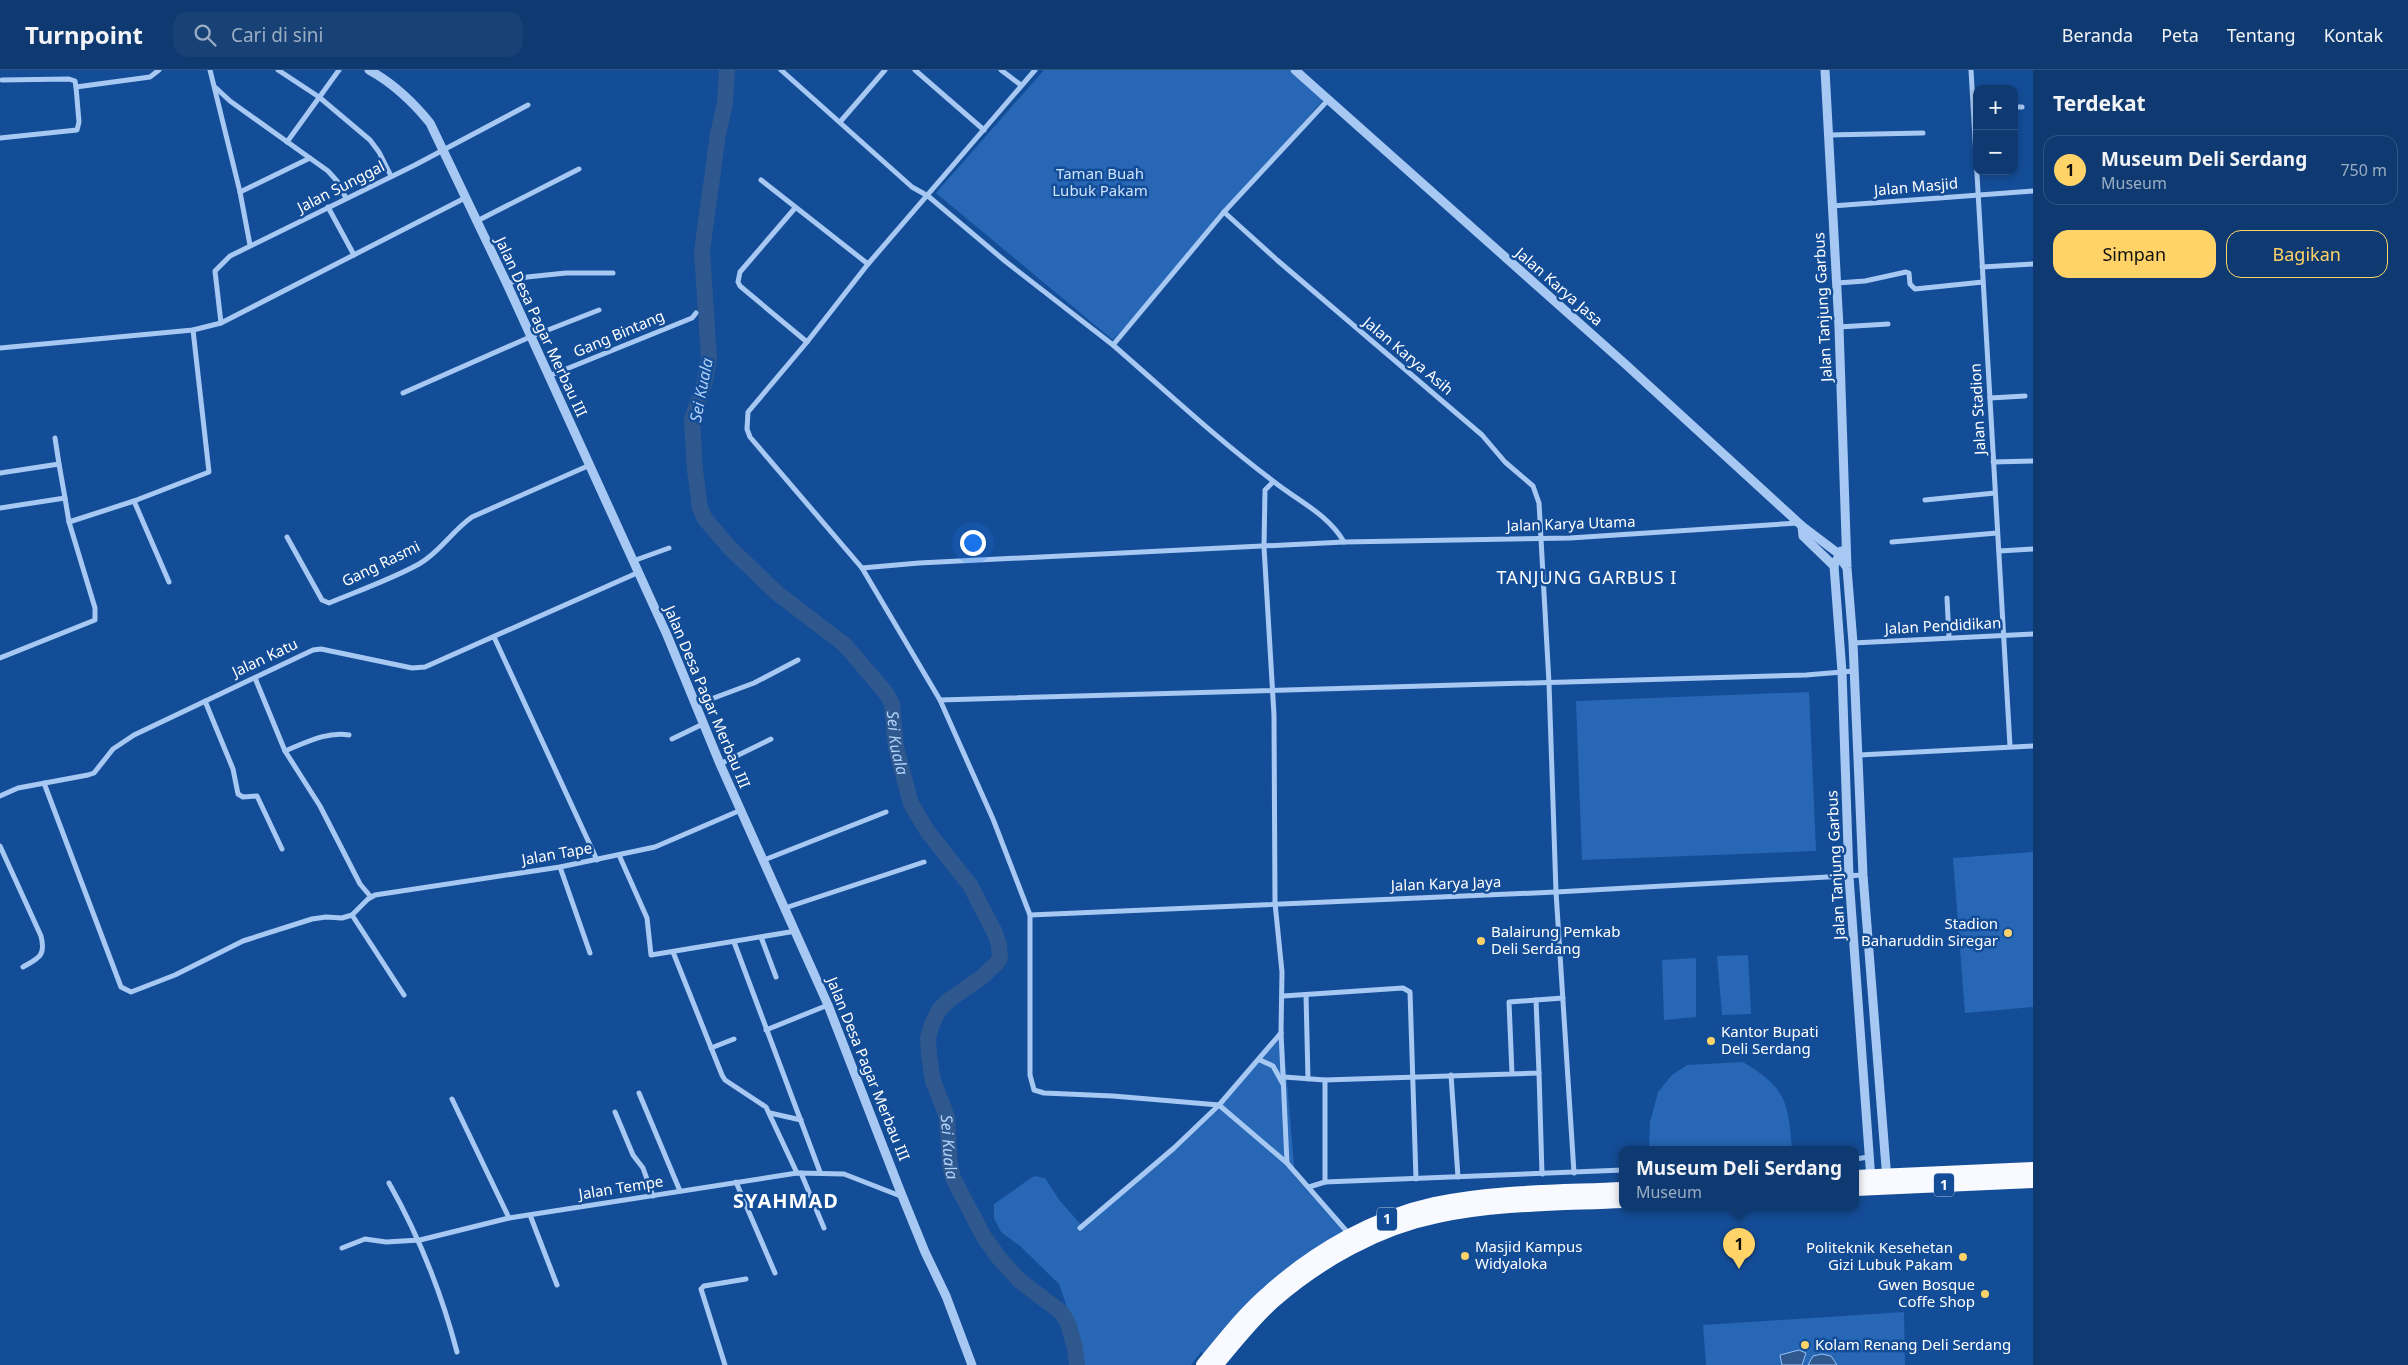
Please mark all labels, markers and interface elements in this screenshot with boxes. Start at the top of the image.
search box [173,12,523,57]
text: Turnpoint [25,18,143,51]
icon: search [191,21,219,49]
text: Cari di sini [231,22,323,48]
text: Beranda [2062,23,2133,47]
text: Peta [2161,23,2199,47]
text: Tentang [2227,23,2296,47]
text: Kontak [2324,23,2383,47]
map controls [1973,85,2018,175]
button: + [1973,85,2018,130]
text: Terdekat [2053,89,2146,117]
button: − [1973,130,2018,175]
text: Museum Deli Serdang [2101,146,2307,172]
street label: Jalan Sunggal [292,156,388,218]
text: 1 [2065,159,2075,181]
text: 750 m [2340,159,2387,181]
park label: Taman Buah Lubuk Pakam [1052,163,1148,200]
street label: Jalan Masjid [1871,172,1959,200]
text: Museum [2101,172,2167,194]
button: Simpan [2053,230,2216,278]
button: Bagikan [2226,230,2388,278]
street label: Jalan Desa Pagar Merbau III [490,232,592,420]
street label: Jalan Tanjung Garbus [1808,232,1836,384]
street label: Jalan Karya Jasa [1510,241,1608,330]
street label: Gang Bintang [570,305,667,361]
street label: Jalan Karya Asih [1358,310,1458,399]
water label: Sei Kuala [684,356,718,424]
street label: Jalan Stadion [1965,363,1989,457]
street label: Jalan Karya Utama [1504,511,1636,535]
your location [960,530,986,556]
street label: Gang Rasmi [338,536,423,591]
district label: TANJUNG GARBUS I [1497,565,1677,589]
street label: Jalan Desa Pagar Merbau III [660,600,756,791]
street label: Jalan Pendidikan [1882,612,2002,638]
street label: Jalan Katu [227,633,301,682]
water label: Sei Kuala [882,710,914,777]
street label: Jalan Tanjung Garbus [1821,790,1849,942]
street label: Jalan Tape [518,837,594,869]
street label: Jalan Karya Jaya [1388,871,1501,895]
place label: Stadion Baharuddin Siregar [1861,913,1998,950]
place label: Balairung Pemkab Deli Serdang [1491,921,1620,958]
marker: Stadion Baharuddin Siregar [2002,927,2014,939]
marker: Balairung Pemkab Deli Serdang [1475,935,1487,947]
street label: Jalan Desa Pagar Merbau III [822,972,915,1163]
place label: Kantor Bupati Deli Serdang [1721,1021,1819,1058]
marker: Kantor Bupati Deli Serdang [1705,1035,1717,1047]
water label: Sei Kuala [936,1114,964,1182]
popup [1619,1146,1859,1211]
text: Museum Deli Serdang [1636,1155,1842,1181]
street label: Jalan Tempe [575,1170,665,1204]
road number: 1 [1934,1174,1954,1196]
text: Museum [1636,1181,1702,1203]
district label: SYAHMAD [733,1187,839,1214]
road number: 1 [1377,1208,1397,1230]
pin: 1 [1723,1228,1755,1269]
place label: Masjid Kampus Widyaloka [1475,1236,1582,1273]
place label: Politeknik Kesehetan Gizi Lubuk Pakam [1806,1237,1953,1274]
marker: Masjid Kampus Widyaloka [1459,1250,1471,1262]
marker: Politeknik Kesehetan Gizi Lubuk Pakam [1957,1251,1969,1263]
place label: Gwen Bosque Coffe Shop [1878,1274,1975,1311]
marker: Gwen Bosque Coffe Shop [1979,1288,1991,1300]
place label: Kolam Renang Deli Serdang [1815,1334,2011,1354]
marker: Kolam Renang Deli Serdang [1799,1339,1811,1351]

